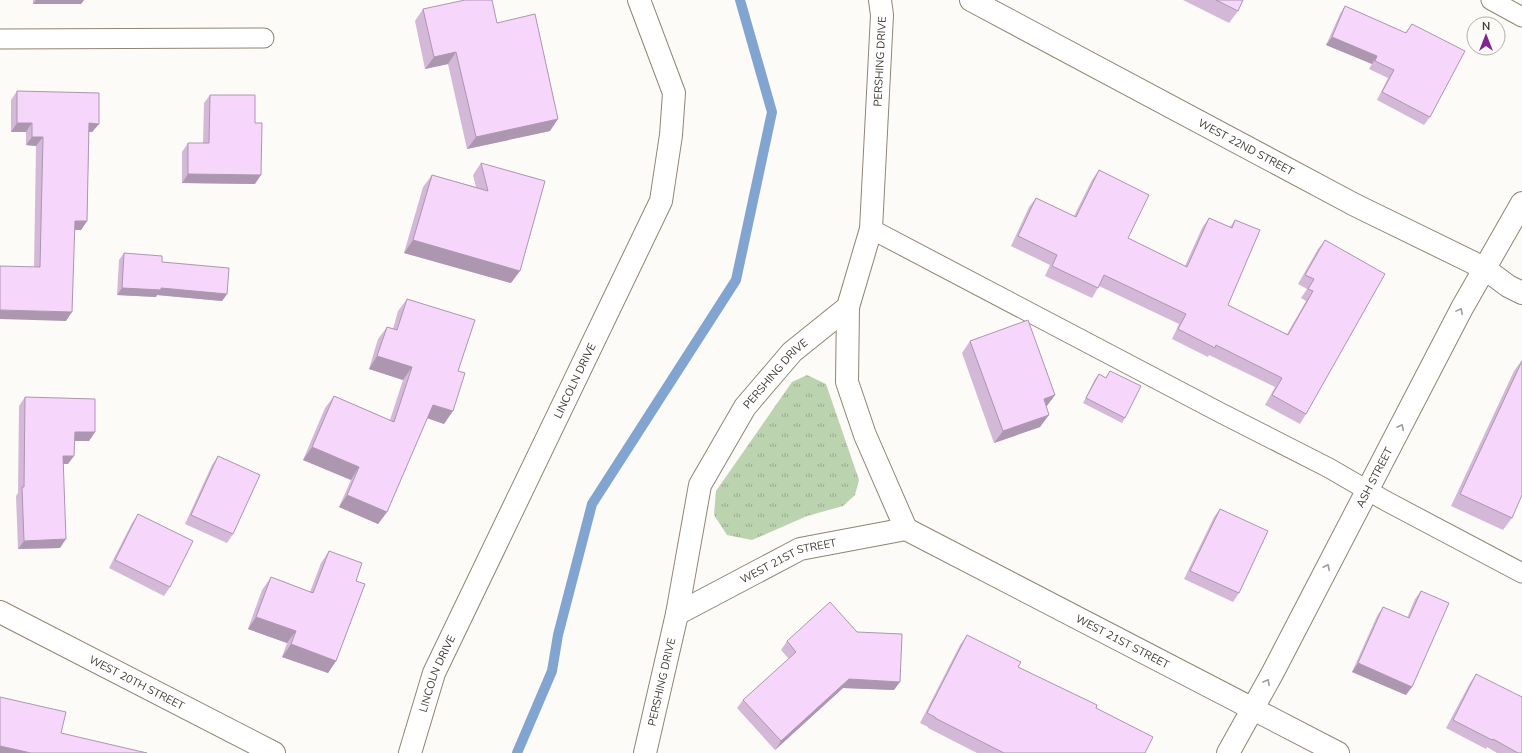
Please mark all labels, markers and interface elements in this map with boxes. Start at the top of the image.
street label: PERSHING DRIVE [870,16,889,107]
north arrow [1466,16,1506,56]
text: N [1482,19,1490,34]
street label: WEST 22ND STREET [1196,115,1297,179]
one-way arrow [1456,308,1463,316]
street label: PERSHING DRIVE [739,335,811,412]
street label: LINCOLN DRIVE [550,340,599,421]
one-way arrow [1396,424,1403,431]
street label: ASH STREET [1352,444,1396,510]
street label: WEST 21ST STREET [737,535,838,587]
one-way arrow [1322,563,1330,571]
street label: WEST 21ST STREET [1073,611,1172,672]
street label: LINCOLN DRIVE [415,632,459,714]
street label: PERSHING DRIVE [644,636,679,727]
street label: WEST 20TH STREET [87,652,188,713]
one-way arrow [1263,679,1270,686]

